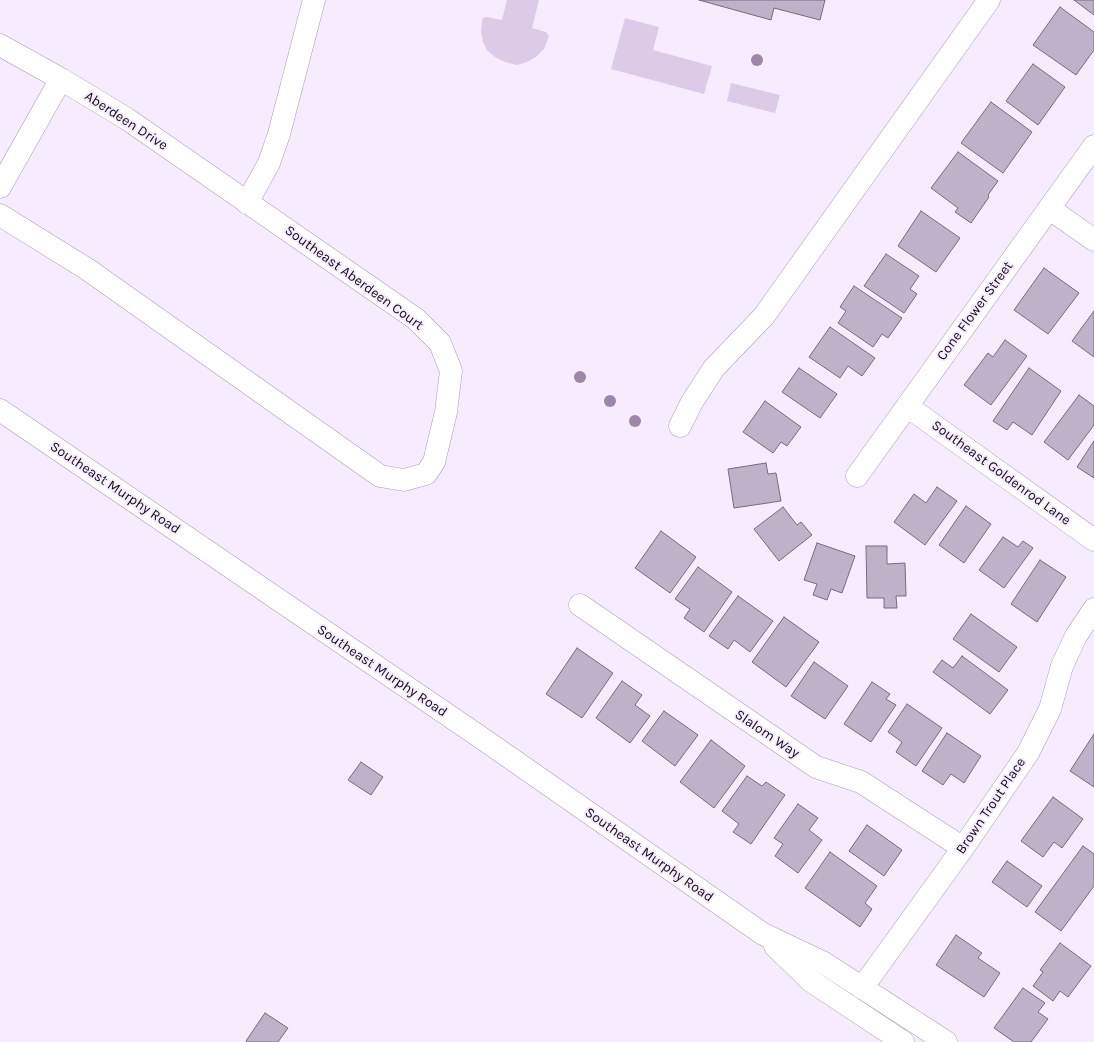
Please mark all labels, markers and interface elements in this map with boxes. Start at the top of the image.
street label: Aberdeen Drive [81,88,171,154]
street label: Southeast Aberdeen Court [281,222,427,334]
street label: Cone Flower Street [933,258,1017,364]
street label: Southeast Goldenrod Lane [928,417,1074,529]
street label: Southeast Murphy Road [47,438,183,538]
street label: Southeast Murphy Road [314,621,450,721]
street label: Slalom Way [731,706,803,762]
street label: Brown Trout Place [952,755,1030,857]
street label: Southeast Murphy Road [581,804,717,906]

